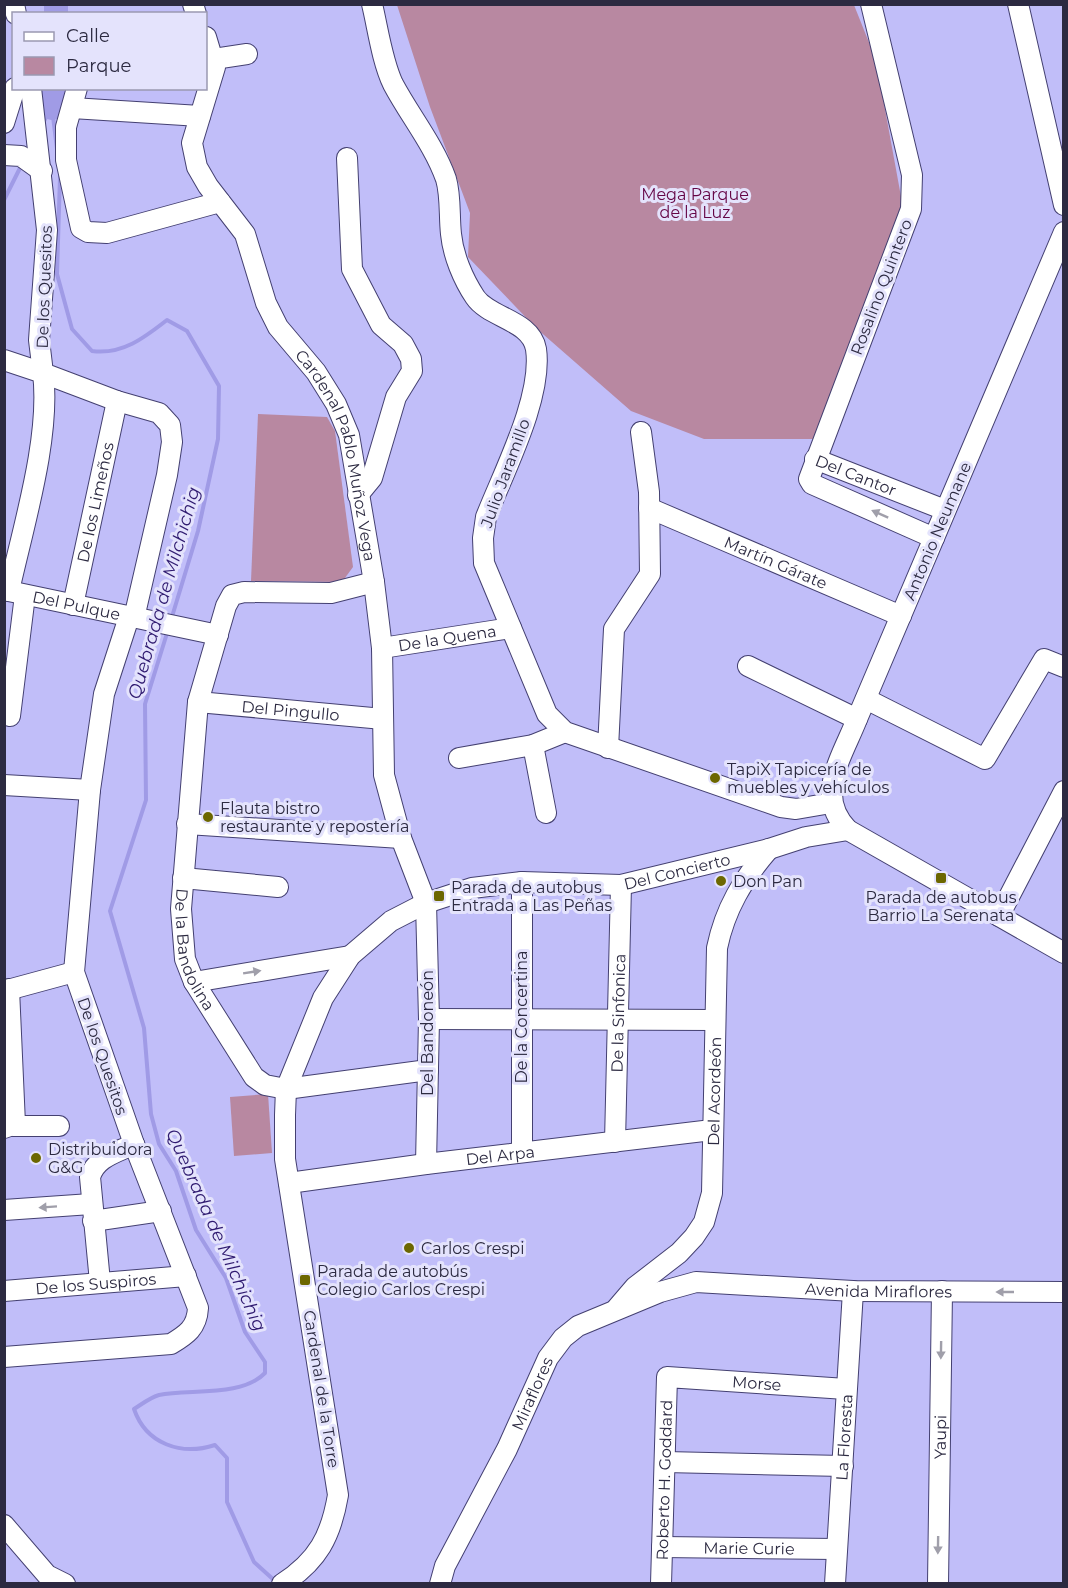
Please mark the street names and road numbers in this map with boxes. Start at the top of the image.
street label: Rosalino Quintero [847,217,916,358]
street label: De los Quesitos [33,225,56,349]
street label: Cardenal Pablo Muñoz Vega [291,346,379,563]
street label: Julio Jaramillo [477,416,534,531]
street label: De los Limeños [73,440,118,564]
street label: Del Cantor [812,451,899,500]
street label: Antonio Neumane [900,459,975,603]
street label: Martín Gárate [721,532,830,593]
street label: Del Pulque [31,587,122,624]
street label: De la Quena [397,621,498,655]
street label: Del Pingullo [241,697,340,725]
street label: Del Concierto [622,850,732,894]
street label: De la Bandolina [171,888,219,1014]
street label: De la Concertina [512,950,531,1084]
street label: De la Sinfonica [608,953,629,1073]
street label: Del Bandoneón [418,970,437,1096]
street label: De los Quesitos [73,995,132,1118]
street label: Del Acordeón [704,1036,725,1146]
street label: Del Arpa [465,1142,536,1169]
street label: De los Suspiros [35,1269,157,1298]
street label: Avenida Miraflores [804,1279,952,1301]
street label: Cardenal de la Torre [300,1309,343,1469]
street label: Miraflores [508,1354,557,1433]
street label: Morse [731,1372,782,1395]
street label: La Floresta [832,1393,857,1481]
street label: Roberto H. Goddard [653,1400,676,1561]
street label: Yaupi [931,1415,950,1459]
street label: Marie Curie [703,1538,795,1559]

